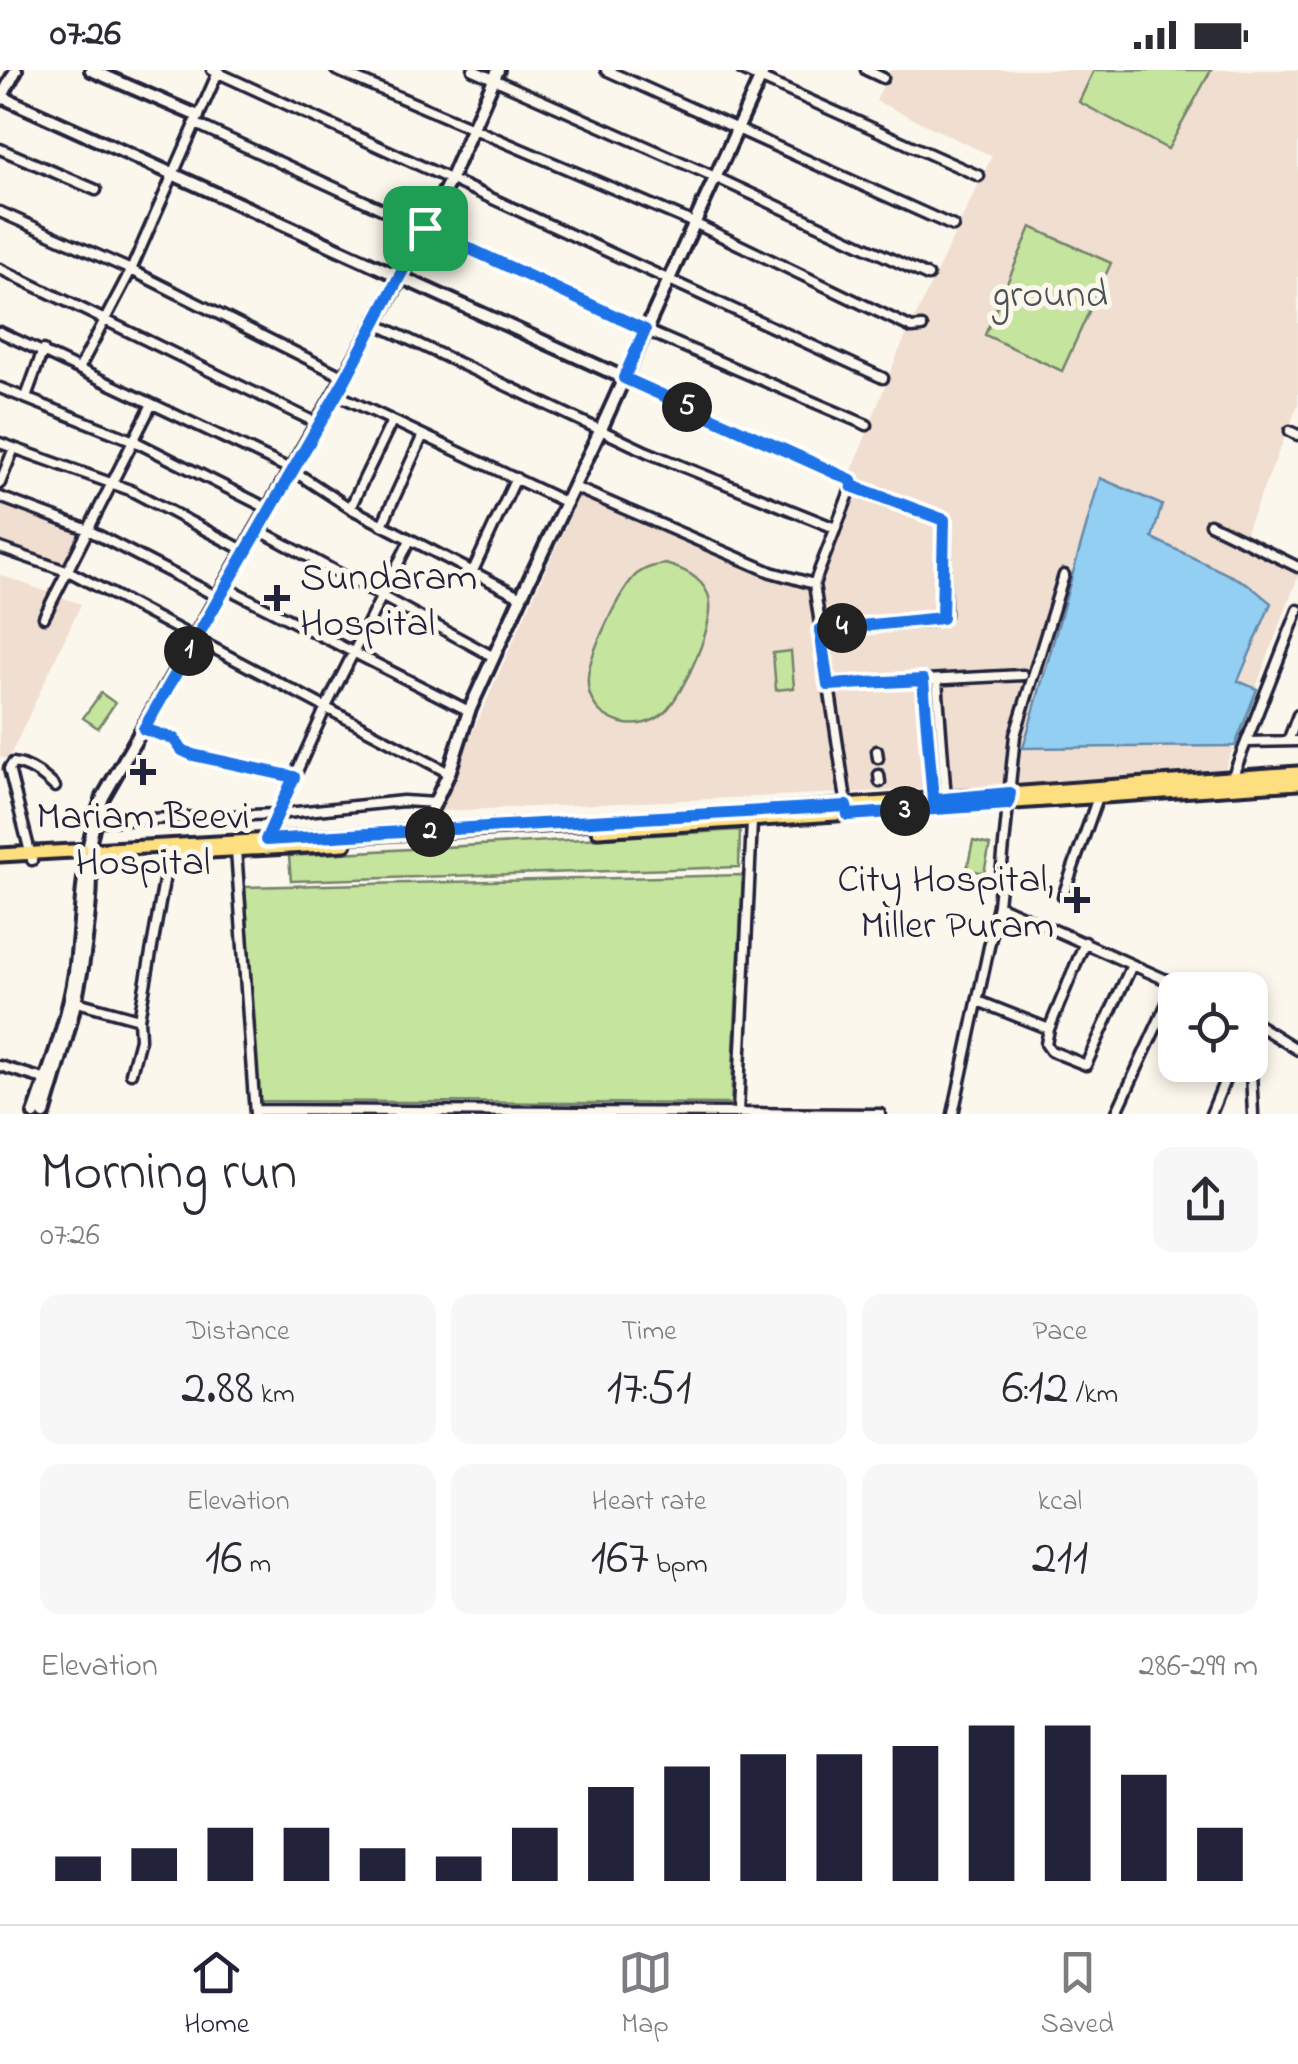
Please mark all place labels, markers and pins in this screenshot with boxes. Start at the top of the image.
pin [383,186,468,271]
pin: 5 [662,382,712,432]
place label: Sundaram Hospital [300,550,477,655]
marker: Sundaram Hospital [264,585,290,611]
pin: 4 [817,603,867,653]
pin: 1 [164,626,214,676]
marker: Mariam Beevi Hospital [130,759,156,785]
pin: 3 [880,786,930,836]
place label: Mariam Beevi Hospital [36,789,250,894]
pin: 2 [405,807,455,857]
place label: City Hospital, Miller Puram [837,852,1054,957]
marker: City Hospital, Miller Puram [1064,887,1090,913]

